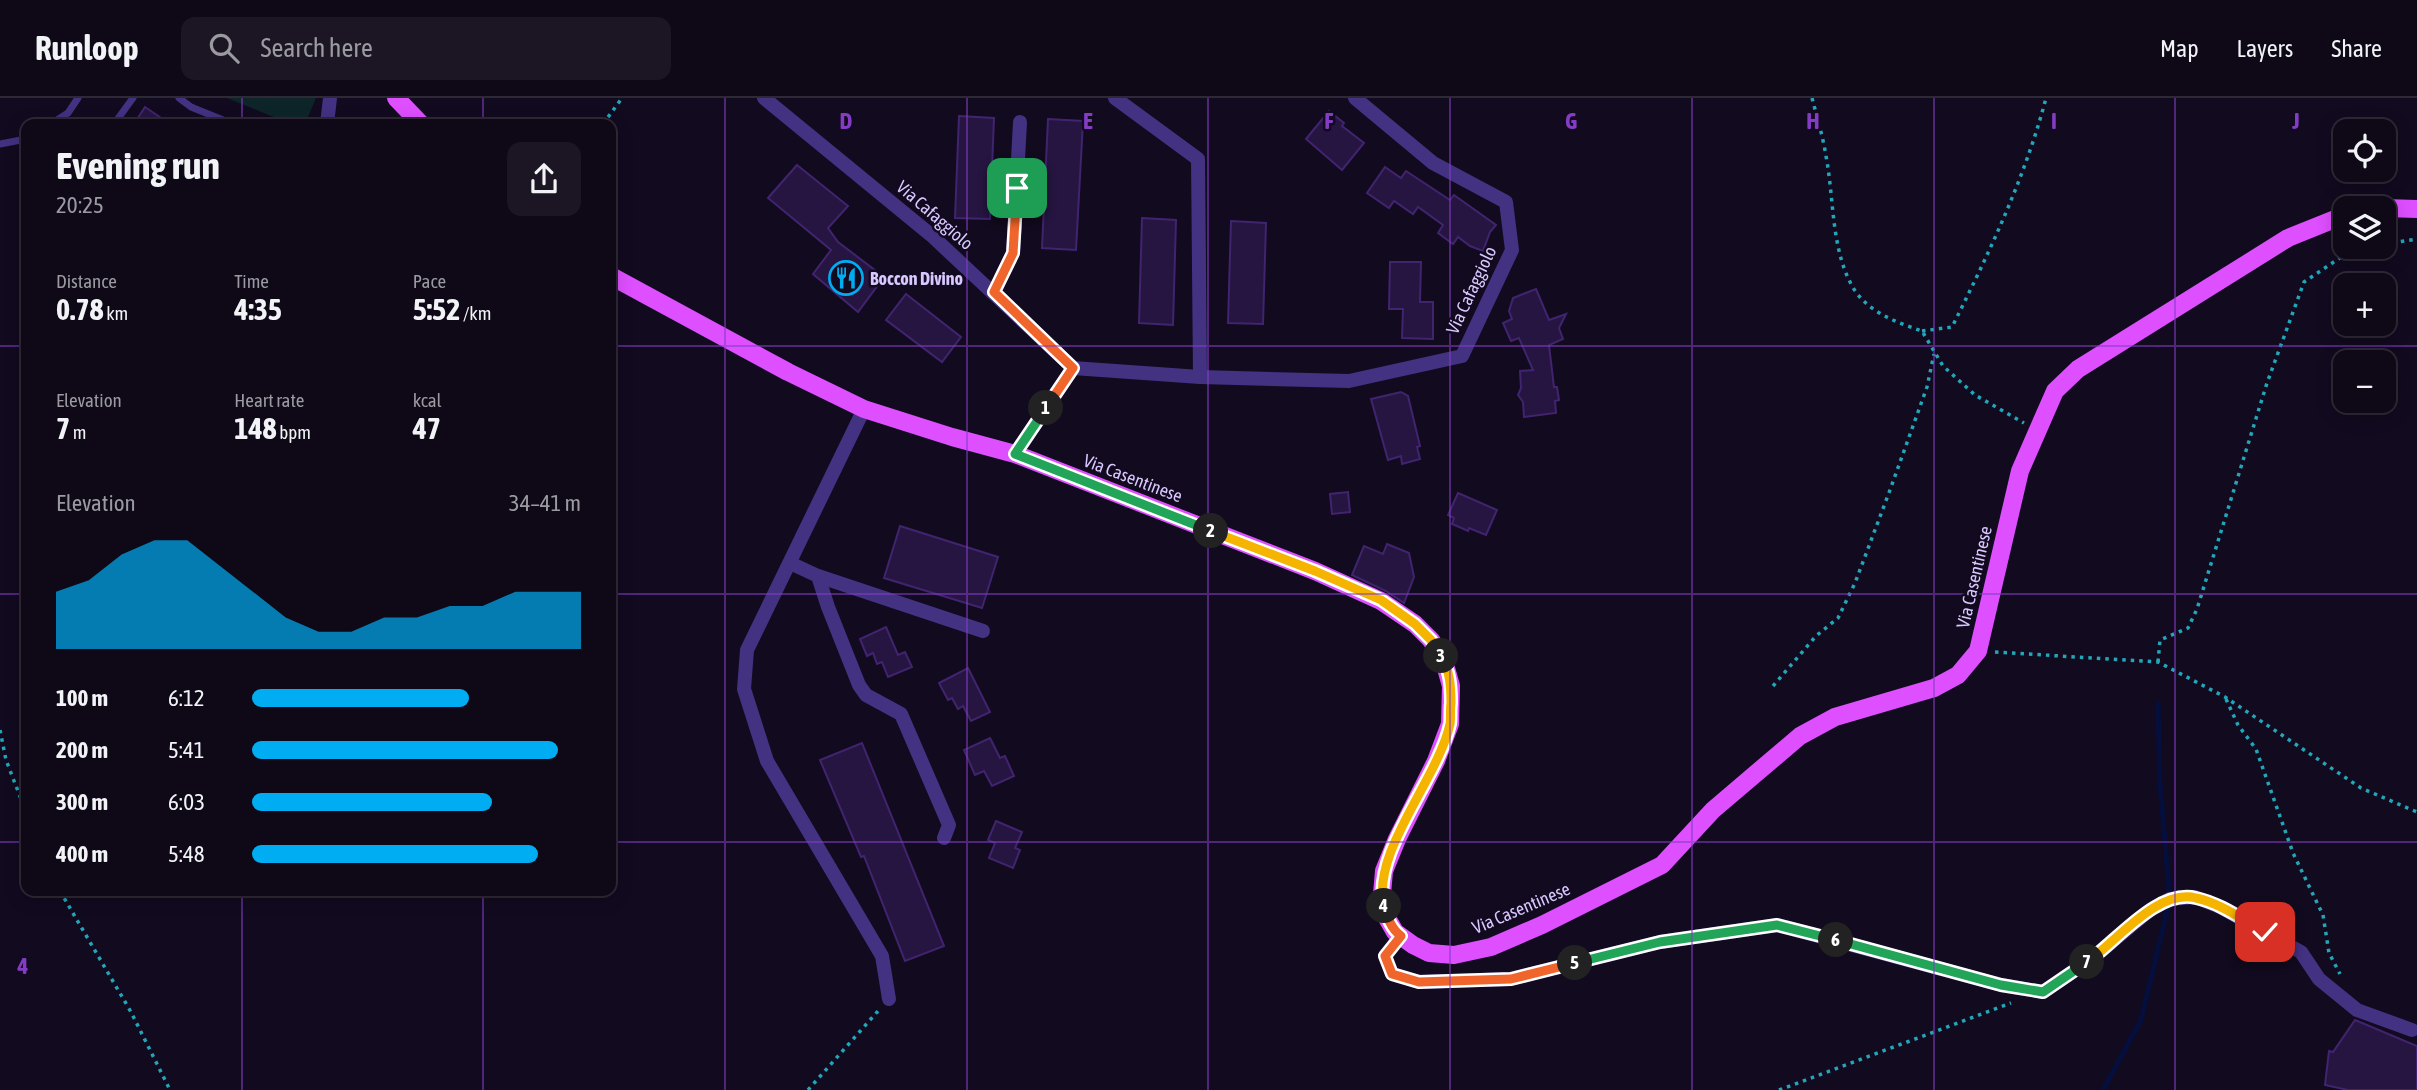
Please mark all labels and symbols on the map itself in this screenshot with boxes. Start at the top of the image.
text: D [840,108,853,134]
text: E [1083,108,1093,134]
text: F [1324,108,1334,134]
text: G [1565,108,1577,134]
text: H [1806,108,1820,134]
text: I [2051,108,2057,134]
text: J [2291,108,2300,134]
pin [987,158,1047,218]
street label: Via Cafaggiolo [892,176,978,254]
street label: Via Cafaggiolo [1442,243,1500,337]
restaurant icon: Boccon Divino [827,259,865,297]
place label: Boccon Divino [870,268,963,289]
pin: 1 [1028,390,1064,426]
street label: Via Casentinese [1081,450,1185,506]
pin: 2 [1194,514,1228,548]
street label: Via Casentinese [1952,524,1996,630]
pin: 3 [1424,638,1458,674]
street label: Via Casentinese [1469,878,1573,938]
pin: 4 [1366,888,1402,924]
pin [2235,902,2295,962]
pin: 6 [1818,922,1854,958]
pin: 7 [2070,944,2104,980]
pin: 5 [1558,946,1592,980]
text: 4 [17,953,29,979]

